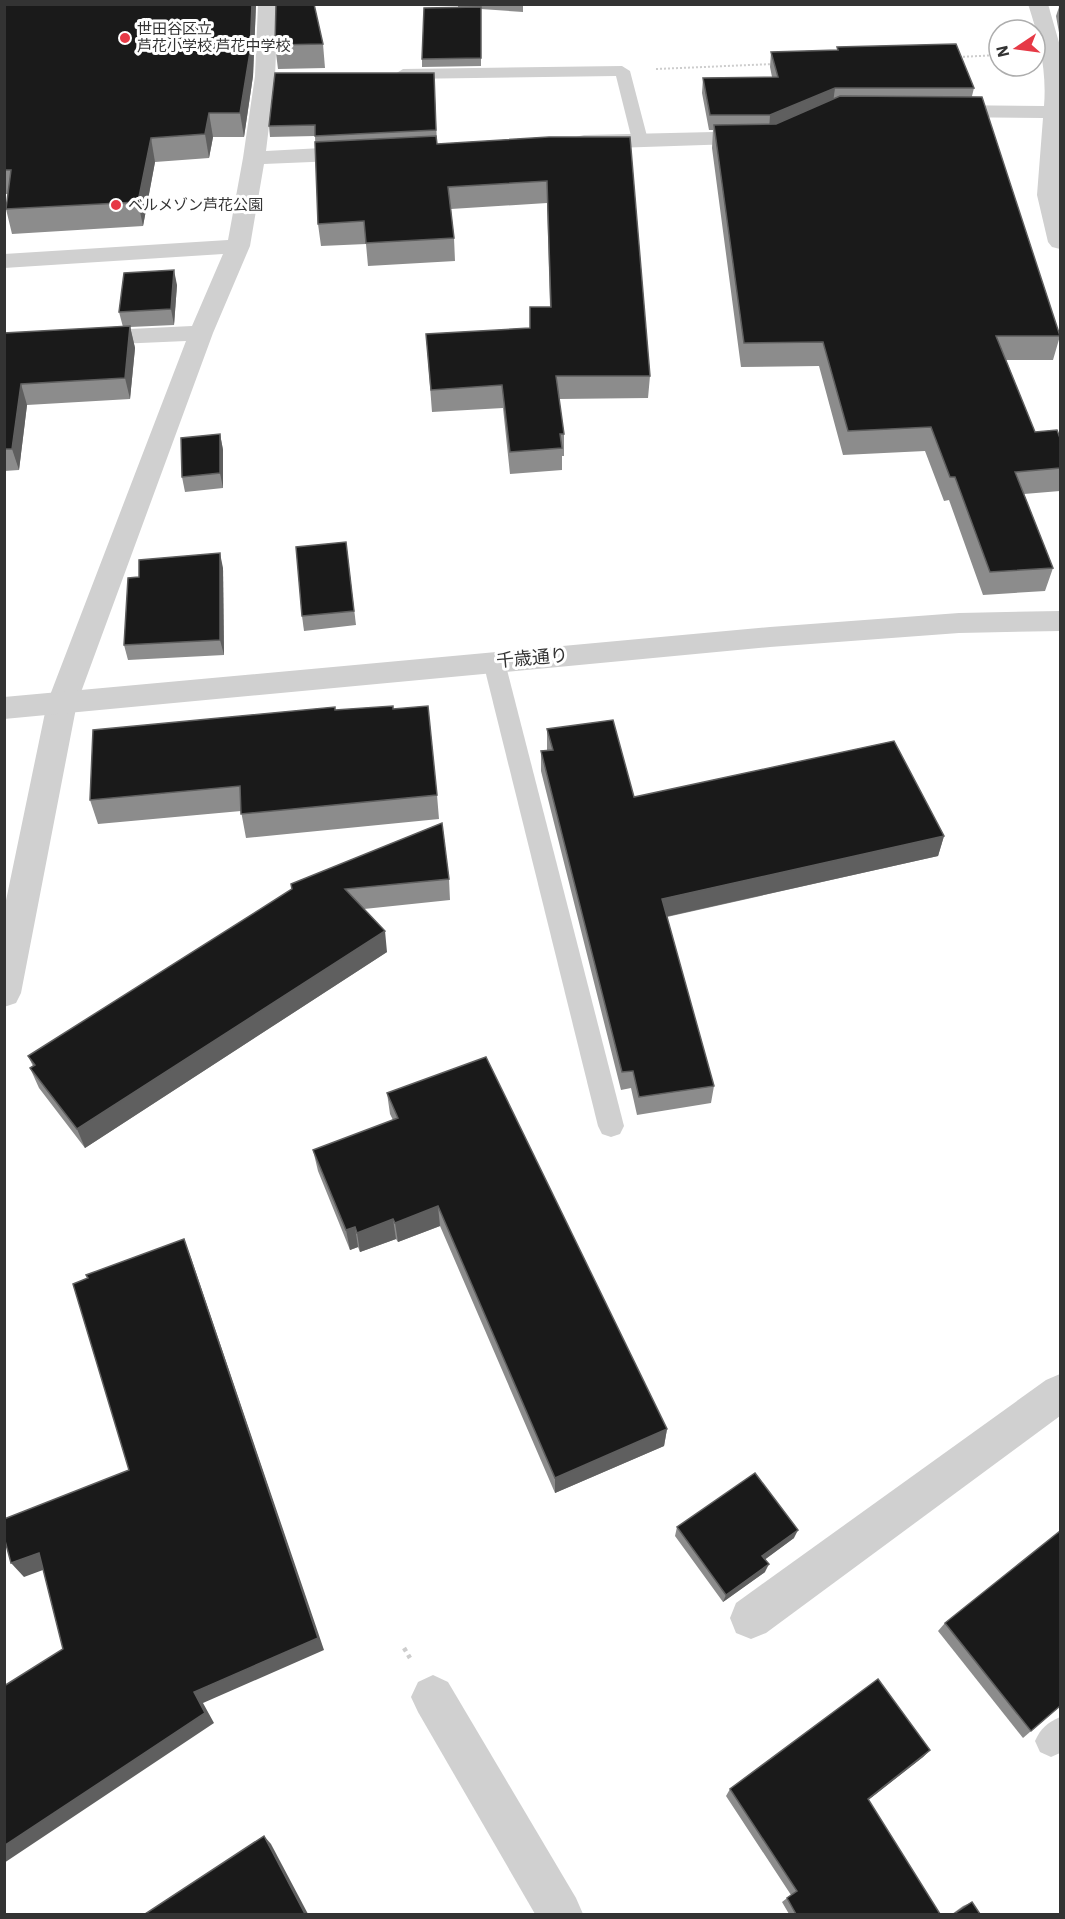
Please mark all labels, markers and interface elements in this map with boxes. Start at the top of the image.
north arrow [987,18,1047,78]
place label: 世田谷区立 芦花小学校 芦花中学校 [137,19,291,55]
marker: 世田谷区立 芦花小学校 芦花中学校 [118,31,132,45]
text: N [991,43,1013,59]
place label: ベルメゾン芦花公園 [128,195,263,214]
marker: ベルメゾン芦花公園 [109,198,123,212]
street label: 千歳通り [495,643,569,672]

